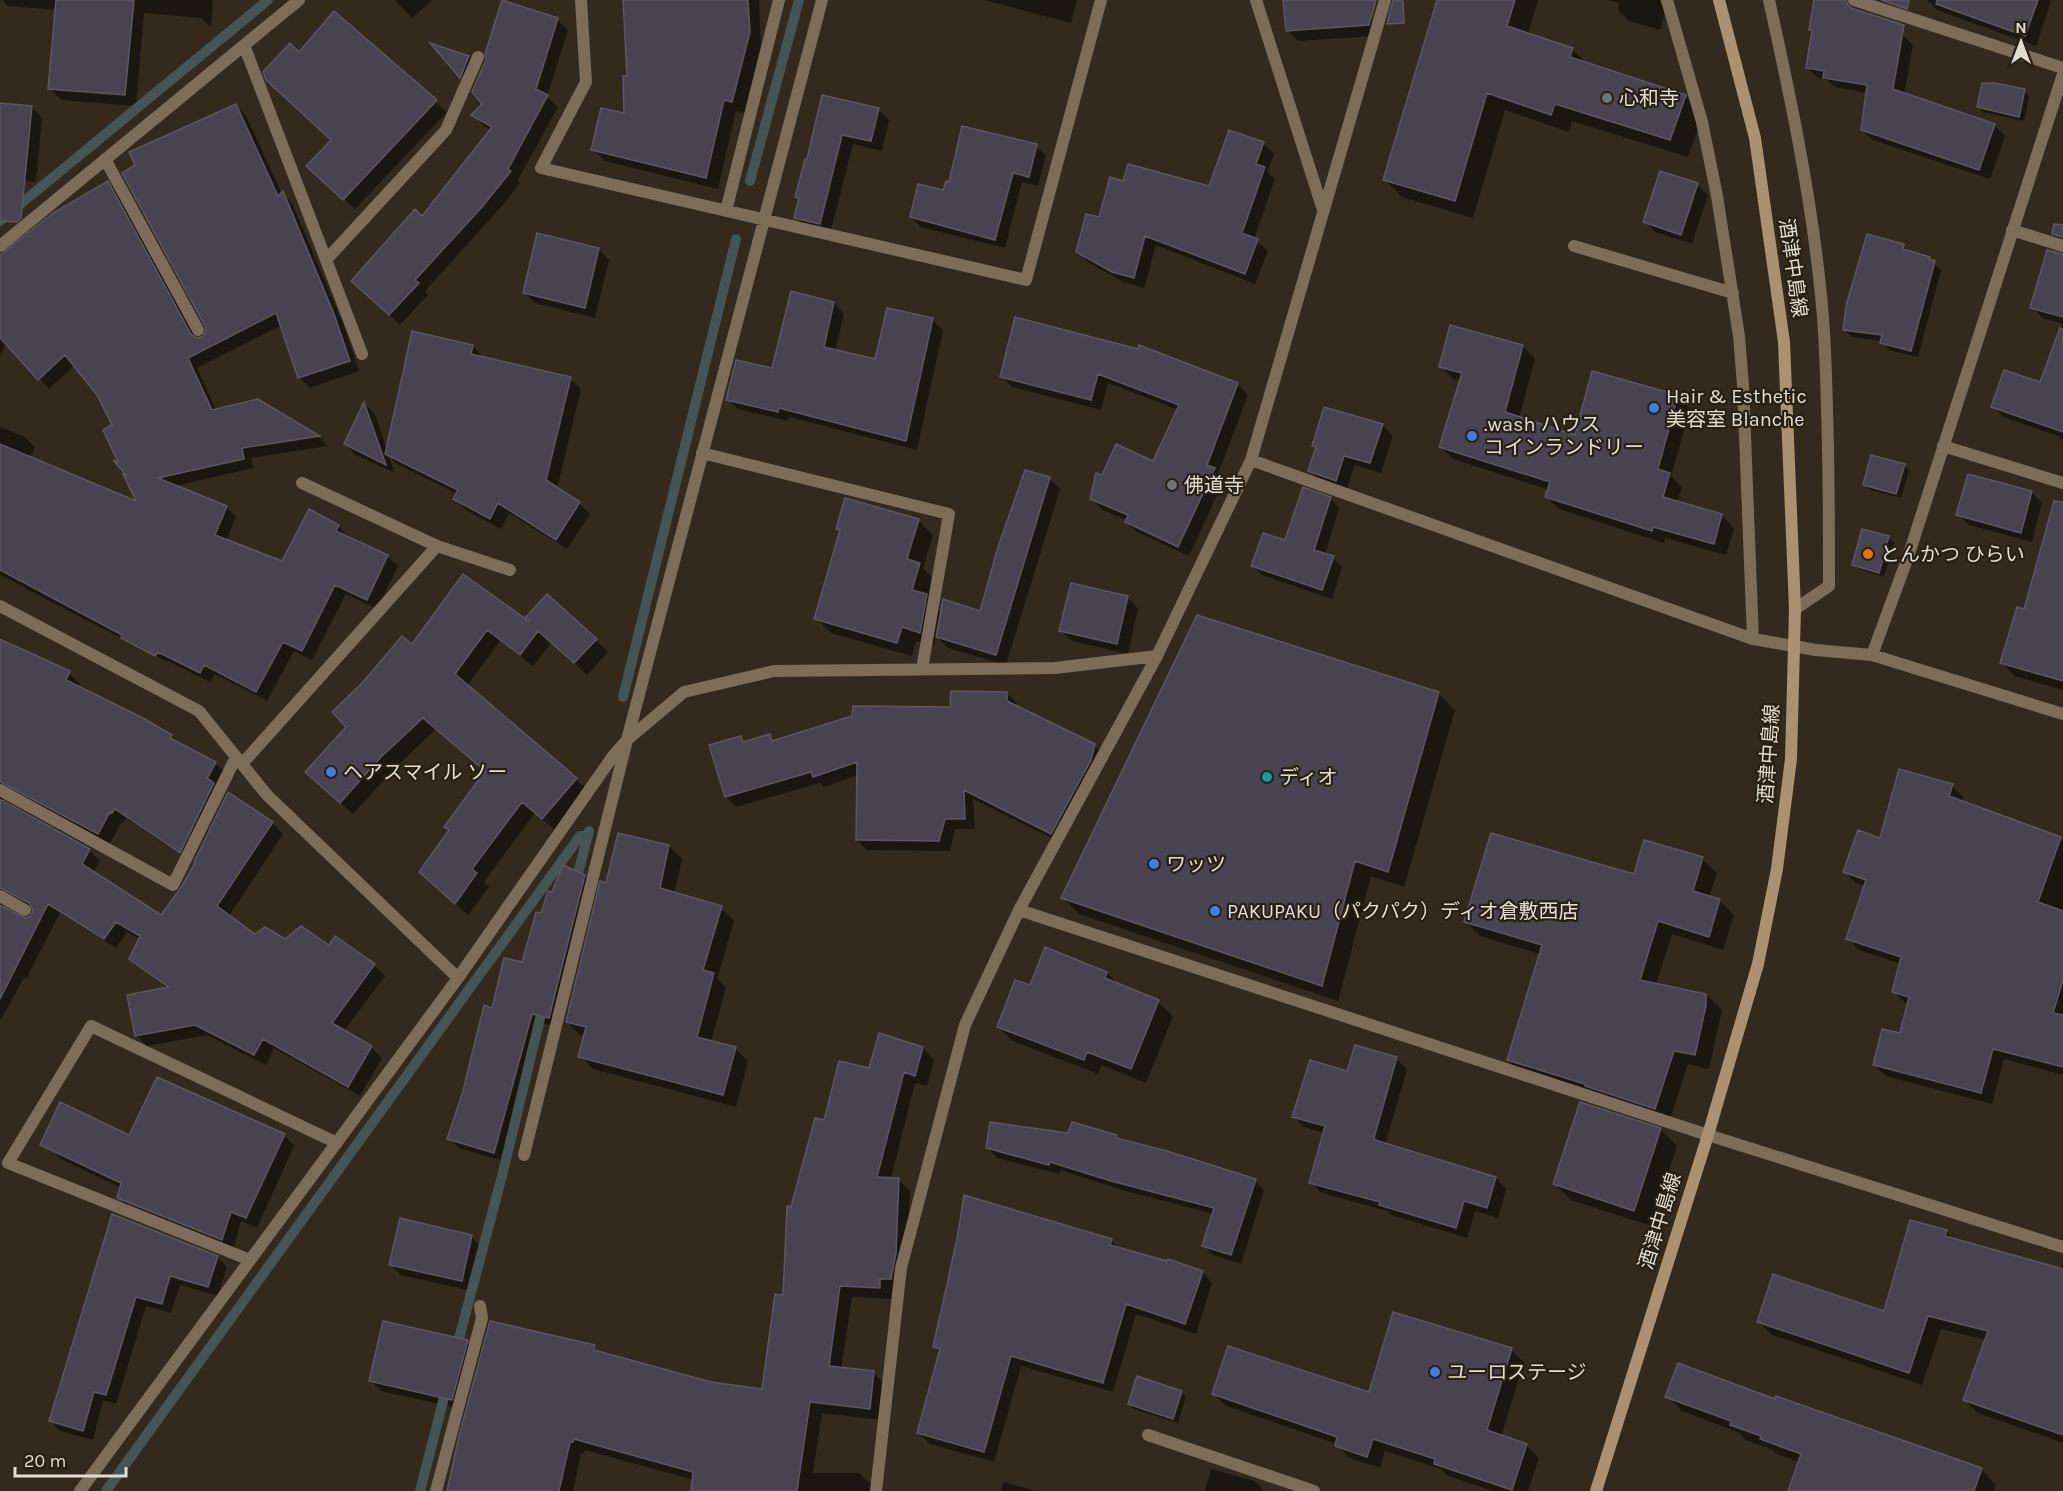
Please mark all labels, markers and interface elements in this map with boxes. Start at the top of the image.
north arrow [1991,12,2051,72]
text: N [2015,18,2027,37]
place label: 心和寺 [1619,87,1679,110]
marker: 心和寺 [1600,91,1614,105]
street label: 酒津中島線 [1775,217,1811,319]
place label: Hair & Esthetic 美容室 Blanche [1666,385,1807,431]
marker: Hair & Esthetic 美容室 Blanche [1647,401,1661,415]
place label: .wash ハウス コインランドリー [1484,413,1644,459]
marker: .wash ハウス コインランドリー [1465,429,1479,443]
place label: 佛道寺 [1184,474,1244,497]
marker: 佛道寺 [1165,478,1179,492]
place label: とんかつ ひらい [1880,543,2025,566]
marker: とんかつ ひらい [1861,547,1875,561]
street label: 酒津中島線 [1754,703,1784,805]
place label: ヘアスマイル ソー [343,761,507,784]
marker: ヘアスマイル ソー [324,765,338,779]
place label: ディオ [1279,766,1338,789]
marker: ディオ [1260,770,1274,784]
place label: ワッツ [1166,853,1226,876]
marker: ワッツ [1147,857,1161,871]
place label: PAKUPAKU（パクパク）ディオ倉敷西店 [1227,900,1579,923]
marker: PAKUPAKU（パクパク）ディオ倉敷西店 [1208,904,1222,918]
street label: 酒津中島線 [1634,1170,1686,1272]
place label: ユーロステージ [1447,1361,1587,1384]
marker: ユーロステージ [1428,1365,1442,1379]
scale bar [15,1440,126,1478]
text: 20 m [24,1450,66,1472]

